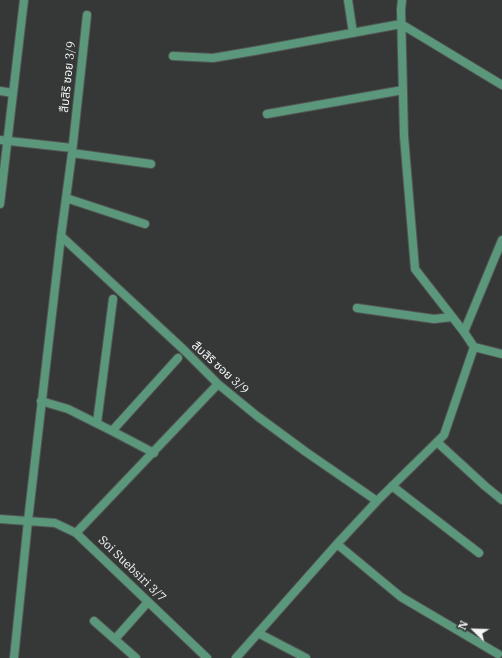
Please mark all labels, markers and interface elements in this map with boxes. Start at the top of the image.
street label: สืบสิริ ซอย 3/9 [57,41,79,113]
street label: สืบสิริ ซอย 3/9 [188,339,252,397]
street label: Soi Suebsiri 3/7 [95,533,169,605]
north arrow [454,610,494,650]
text: N [455,619,471,632]

